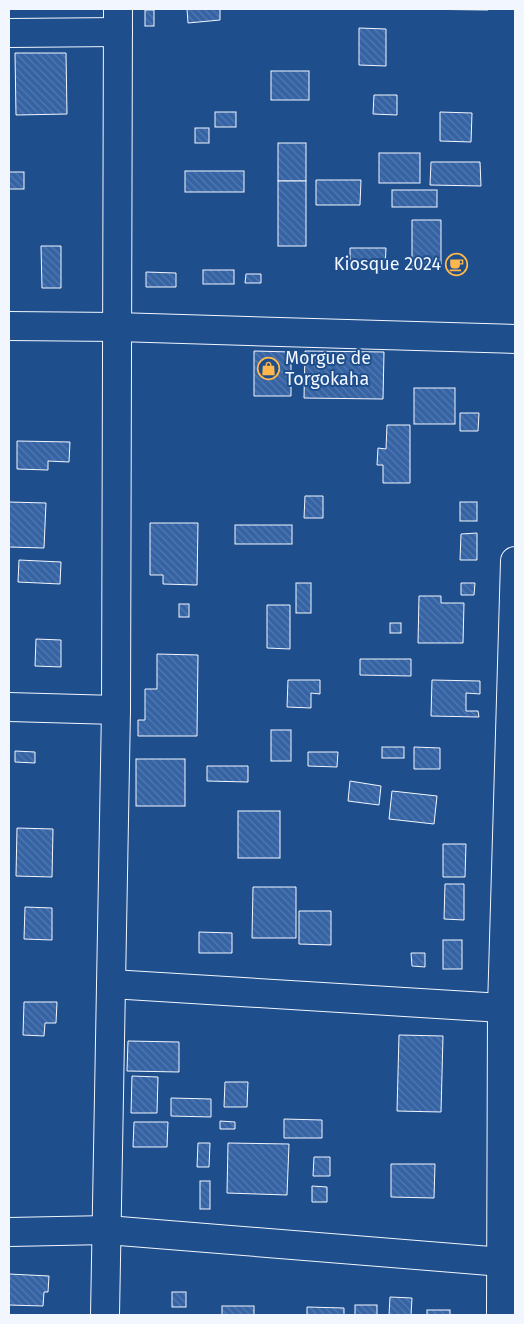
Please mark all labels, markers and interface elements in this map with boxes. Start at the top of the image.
cafe icon: Kiosque 2024 [445,252,469,276]
place label: Kiosque 2024 [334,253,441,275]
place label: Morgue de Torgokaha [285,347,371,390]
shop icon: Morgue de Torgokaha [257,356,281,380]

